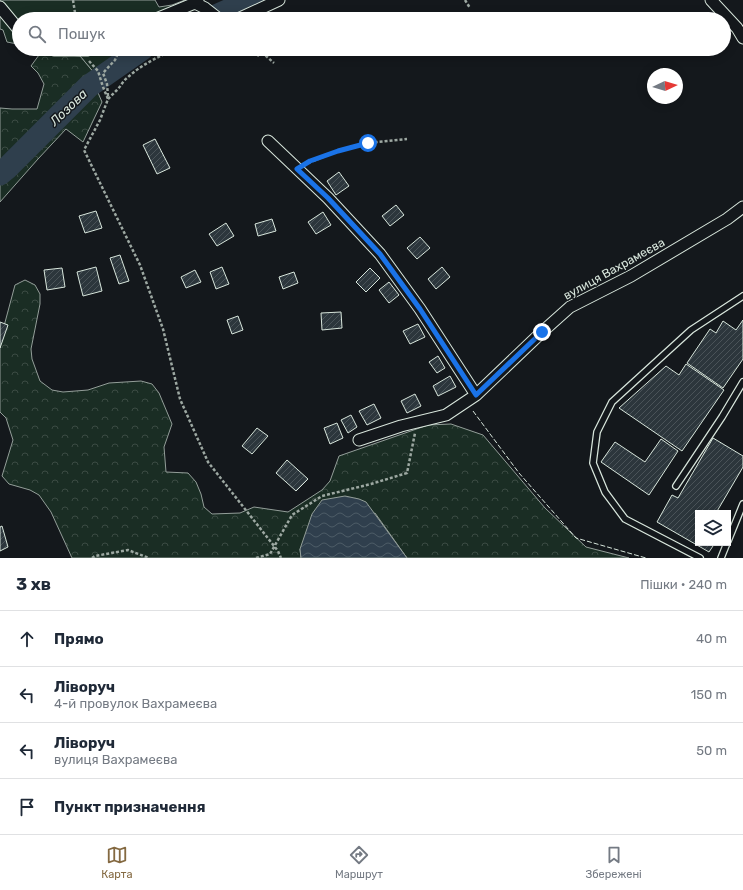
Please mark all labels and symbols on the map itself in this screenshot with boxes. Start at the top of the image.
north arrow [647,68,683,104]
water label: Лозова [46,86,90,129]
route start [359,134,377,152]
street label: вулиця Вахрамеєва [561,235,667,303]
route end [533,323,551,341]

